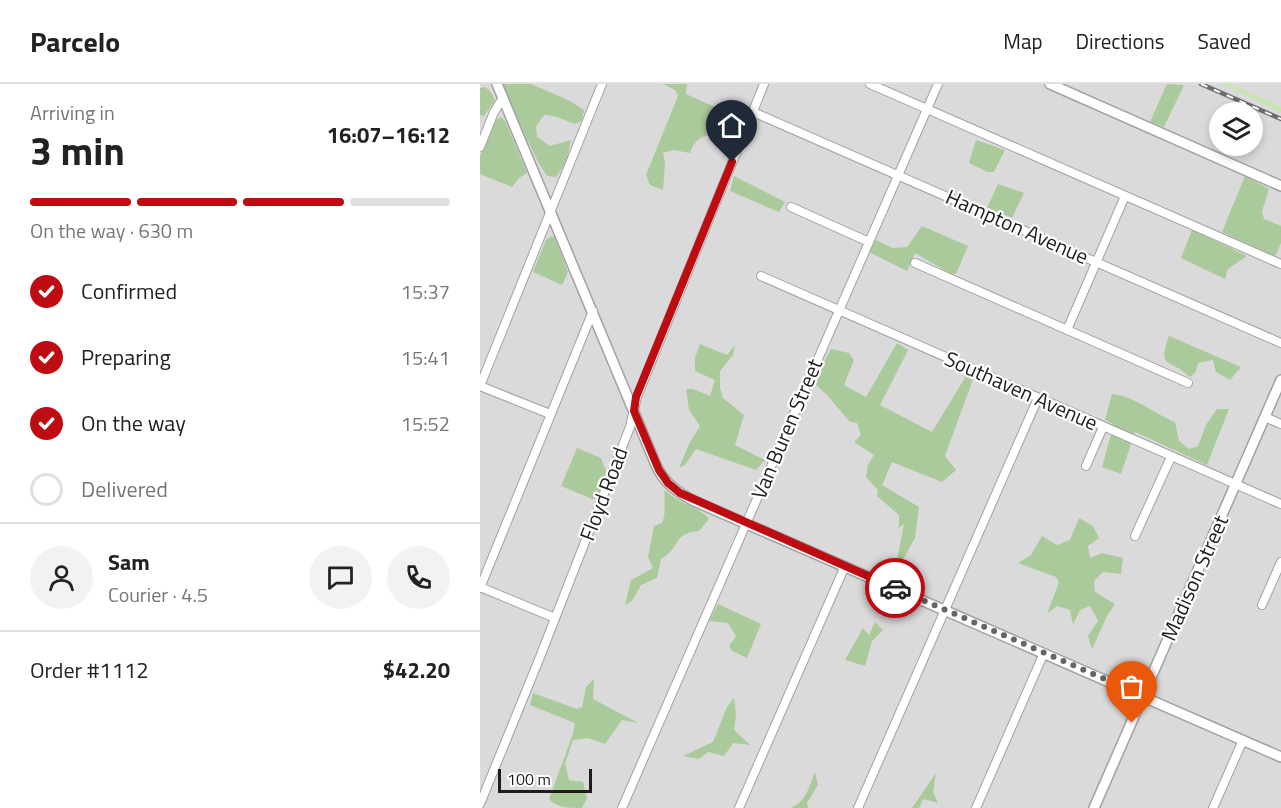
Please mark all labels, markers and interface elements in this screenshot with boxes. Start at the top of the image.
text: Parcelo [30,20,120,63]
text: Map [1003,25,1043,57]
text: Directions [1076,25,1165,57]
text: Saved [1198,25,1251,57]
text: Arriving in [30,97,115,128]
pin [706,100,757,162]
map controls [1209,102,1263,156]
button: layers [1209,102,1263,156]
icon: home [715,109,748,142]
text: 16:07–16:12 [327,118,450,152]
text: 3 min [30,121,125,180]
street label: Hampton Avenue [941,180,1094,272]
text: On the way · 630 m [30,215,193,246]
text: Confirmed [81,274,177,308]
icon: check [30,275,63,308]
text: 15:37 [401,276,450,307]
text: Preparing [81,340,171,374]
icon: check [30,341,63,374]
text: 15:41 [401,342,450,373]
street label: Southaven Avenue [940,342,1103,438]
street label: Van Buren Street [742,353,830,504]
text: On the way [81,406,186,440]
icon: check [30,407,63,440]
text: 15:52 [401,408,450,439]
street label: Floyd Road [571,442,636,545]
text: Delivered [81,472,168,506]
street label: Madison Street [1152,509,1236,646]
text: Sam [108,545,150,579]
button: person [30,546,93,609]
button: chat [309,546,372,609]
button: phone [387,546,450,609]
courier [865,558,925,618]
icon: car [879,572,912,605]
text: Courier · 4.5 [108,579,208,610]
text: Order #1112 [30,653,149,687]
text: $42.20 [383,653,450,687]
pin [1106,661,1157,723]
icon: bag [1115,670,1148,703]
scale bar [498,766,592,794]
text: 100 m [507,767,551,791]

